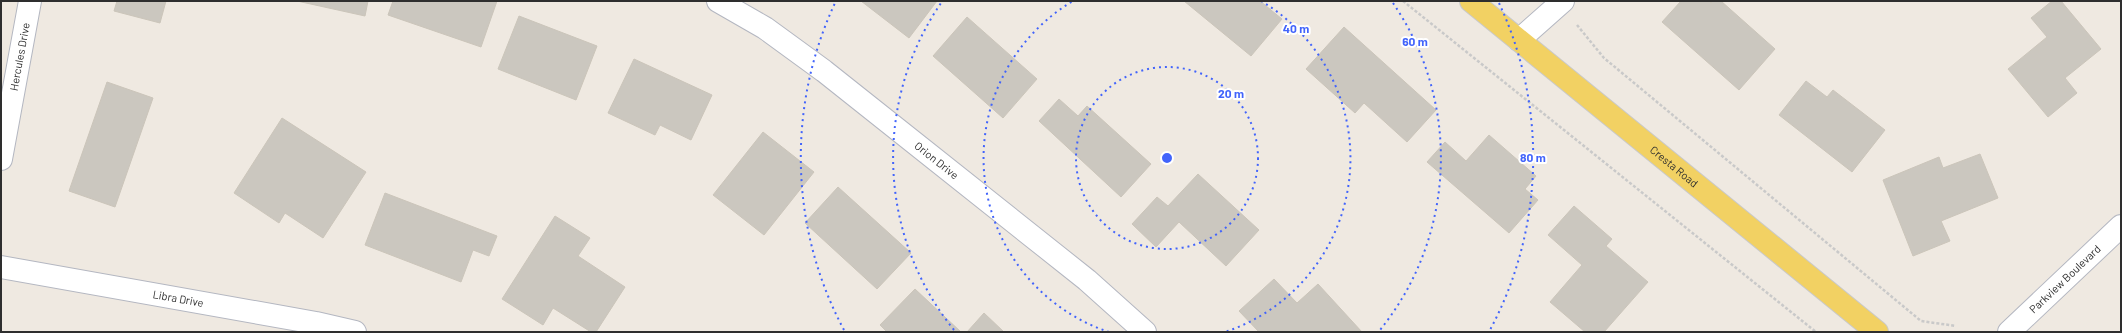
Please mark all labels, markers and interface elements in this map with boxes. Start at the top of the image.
street label: Hercules Drive [7,21,32,92]
text: 40 m [1283,21,1309,35]
text: 60 m [1402,34,1428,48]
text: 20 m [1218,86,1244,100]
street label: Orion Drive [912,139,962,182]
street label: Cresta Road [1648,143,1701,189]
text: 80 m [1520,150,1546,164]
centre of rings [1160,151,1174,165]
street label: Parkview Boulevard [2026,242,2103,316]
street label: Libra Drive [152,287,205,309]

